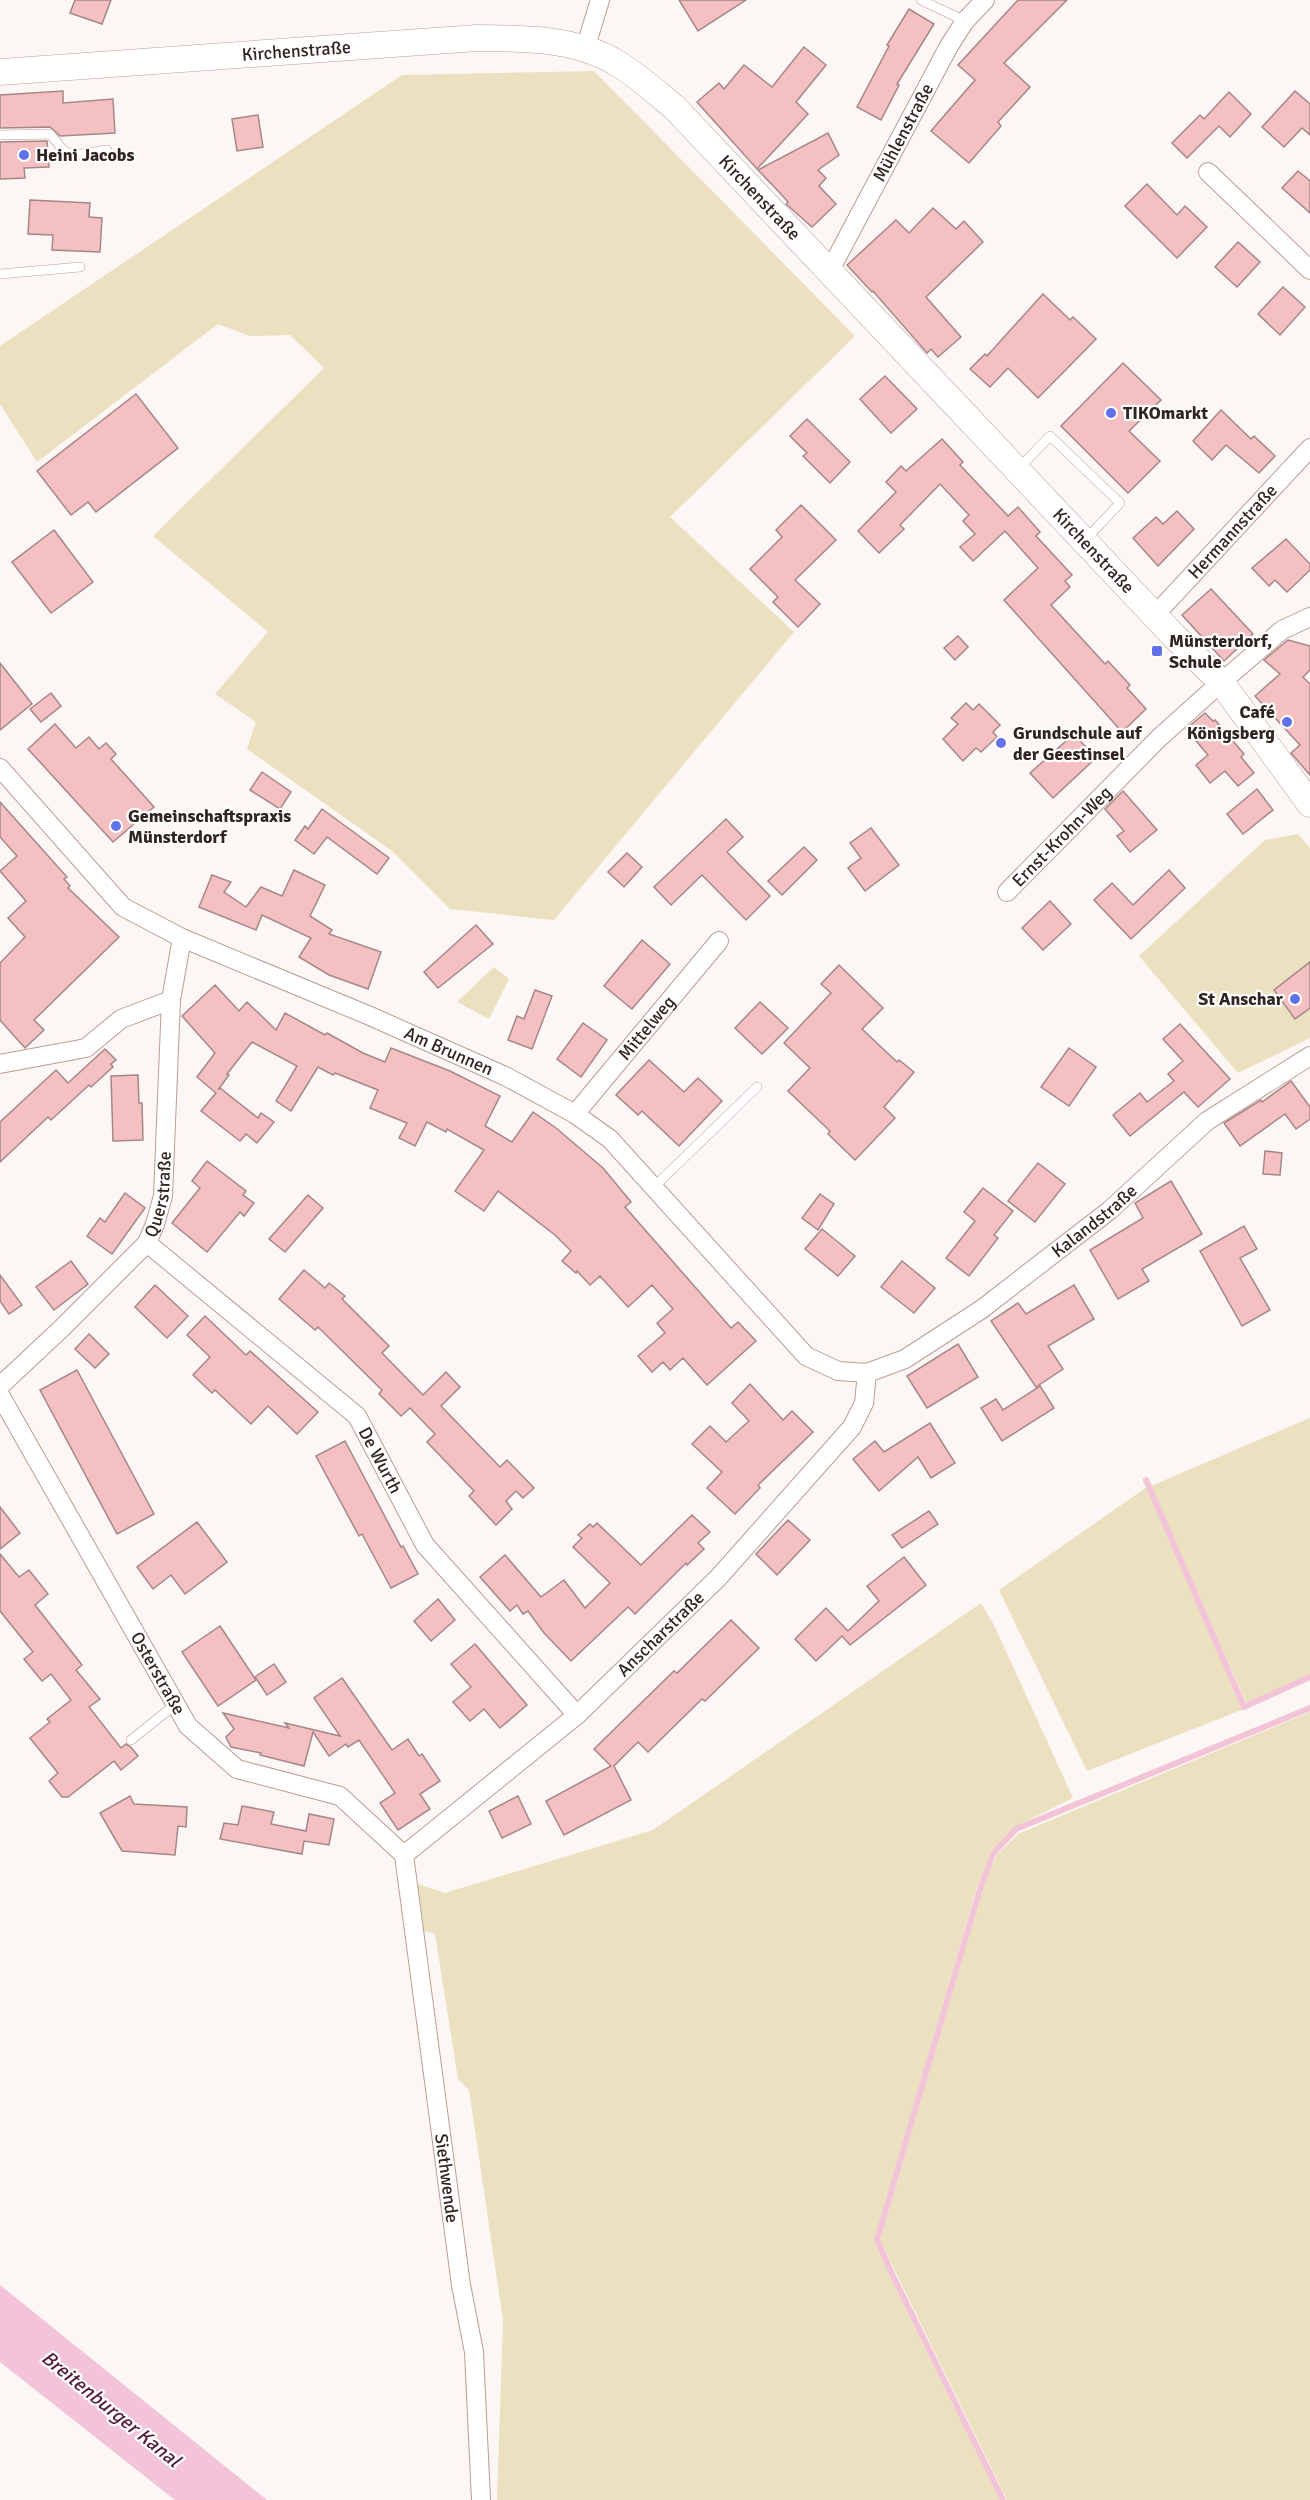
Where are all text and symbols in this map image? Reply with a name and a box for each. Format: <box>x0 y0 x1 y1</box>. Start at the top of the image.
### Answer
street label: Kirchenstraße <box>241 36 352 66</box>
street label: Mühlenstraße <box>868 79 938 185</box>
place label: Heini Jacobs <box>36 144 135 166</box>
marker: Heini Jacobs <box>17 148 31 162</box>
street label: Kirchenstraße <box>714 150 805 245</box>
place label: TIKOmarkt <box>1123 402 1208 424</box>
marker: TIKOmarkt <box>1104 406 1118 420</box>
street label: Hermannstraße <box>1183 480 1282 583</box>
street label: Kirchenstraße <box>1048 504 1139 598</box>
place label: Münsterdorf, Schule <box>1169 630 1272 673</box>
marker: Münsterdorf, Schule <box>1150 644 1164 658</box>
place label: Café Königsberg <box>1187 701 1275 744</box>
marker: Café Königsberg <box>1280 715 1294 729</box>
place label: Grundschule auf der Geestinsel <box>1013 722 1143 765</box>
marker: Grundschule auf der Geestinsel <box>994 736 1008 750</box>
street label: Ernst-Krohn-Weg <box>1007 782 1116 891</box>
place label: Gemeinschaftspraxis Münsterdorf <box>128 805 291 848</box>
marker: Gemeinschaftspraxis Münsterdorf <box>109 819 123 833</box>
place label: St Anschar <box>1198 988 1284 1010</box>
street label: Mittelweg <box>613 991 680 1065</box>
marker: St Anschar <box>1288 992 1302 1006</box>
street label: Am Brunnen <box>401 1022 497 1080</box>
street label: Querstraße <box>140 1151 176 1241</box>
street label: Kalandstraße <box>1047 1180 1142 1262</box>
street label: De Wurth <box>354 1423 407 1497</box>
street label: Anscharstraße <box>612 1587 709 1681</box>
street label: Osterstraße <box>126 1628 190 1719</box>
street label: Siethwende <box>430 2132 464 2224</box>
water label: Breitenburger Kanal <box>36 2345 187 2474</box>

